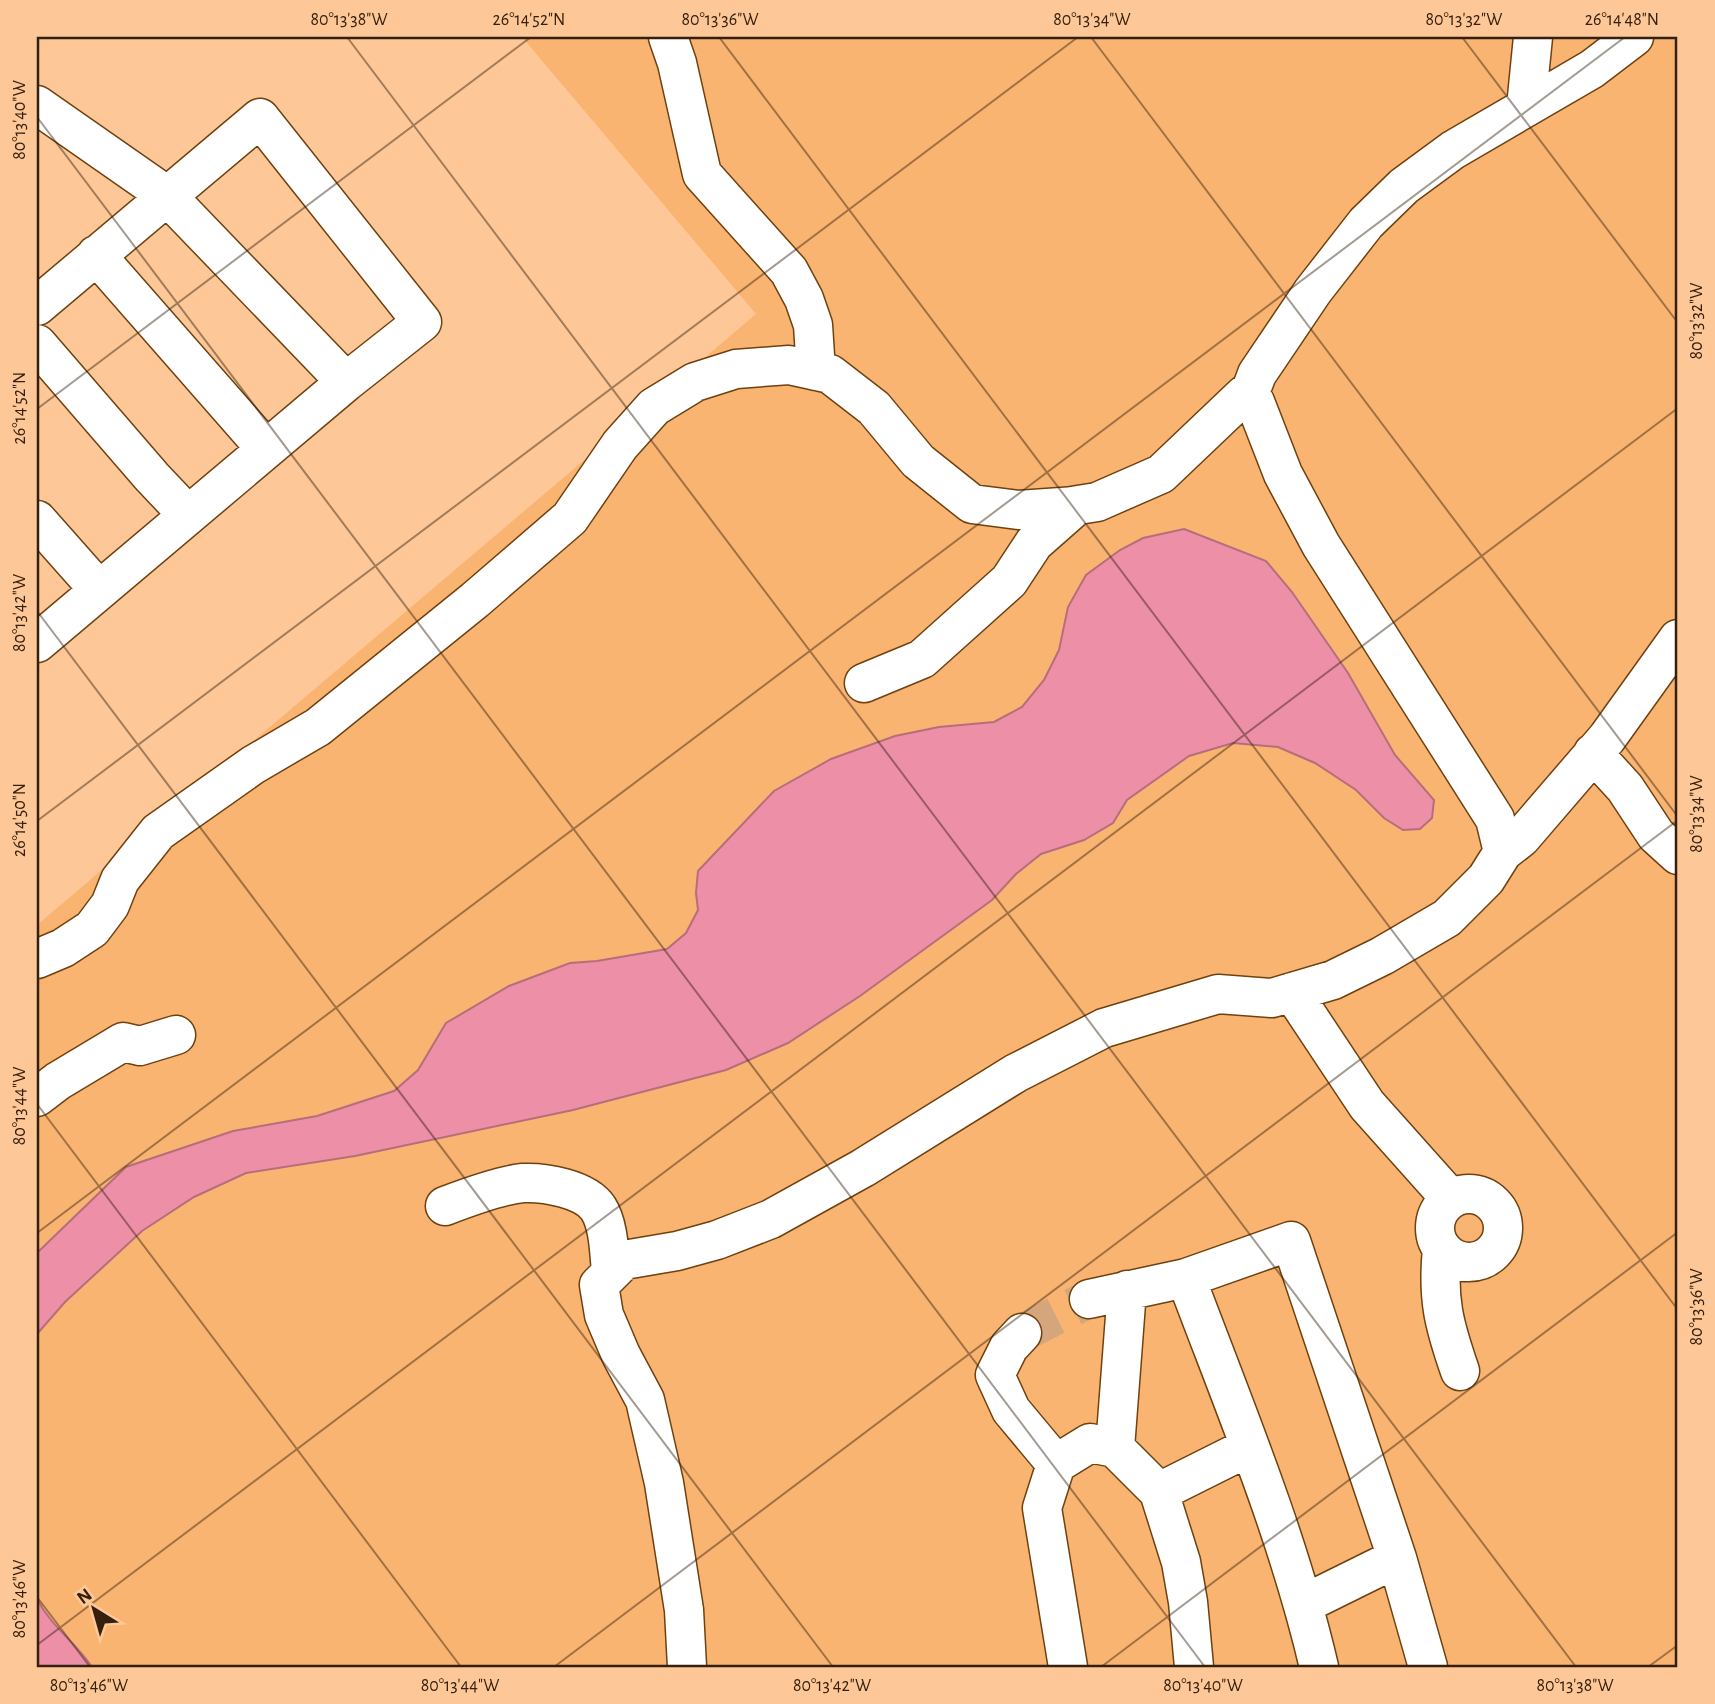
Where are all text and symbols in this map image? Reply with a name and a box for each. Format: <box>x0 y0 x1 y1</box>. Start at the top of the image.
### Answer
text: 80°13'38"W <box>310 11 388 29</box>
text: 26°14'52"N <box>493 11 565 29</box>
text: 80°13'36"W <box>681 11 759 29</box>
text: 80°13'34"W <box>1053 11 1131 29</box>
text: 80°13'32"W <box>1426 11 1502 29</box>
text: 26°14'48"N <box>1585 11 1659 29</box>
text: 80°13'40"W <box>11 80 29 160</box>
text: 80°13'32"W <box>1688 283 1706 359</box>
text: 26°14'52"N <box>11 372 29 444</box>
text: 80°13'42"W <box>11 574 29 652</box>
text: 80°13'34"W <box>1688 775 1706 853</box>
text: 26°14'50"N <box>11 783 29 857</box>
text: 80°13'44"W <box>11 1067 29 1145</box>
text: 80°13'36"W <box>1688 1268 1706 1346</box>
text: 80°13'46"W <box>11 1560 29 1638</box>
north arrow <box>60 1574 130 1644</box>
text: N <box>74 1585 96 1608</box>
text: 80°13'46"W <box>50 1677 128 1695</box>
text: 80°13'44"W <box>421 1677 499 1695</box>
text: 80°13'42"W <box>793 1677 871 1695</box>
text: 80°13'40"W <box>1163 1677 1243 1695</box>
text: 80°13'38"W <box>1536 1677 1614 1695</box>

